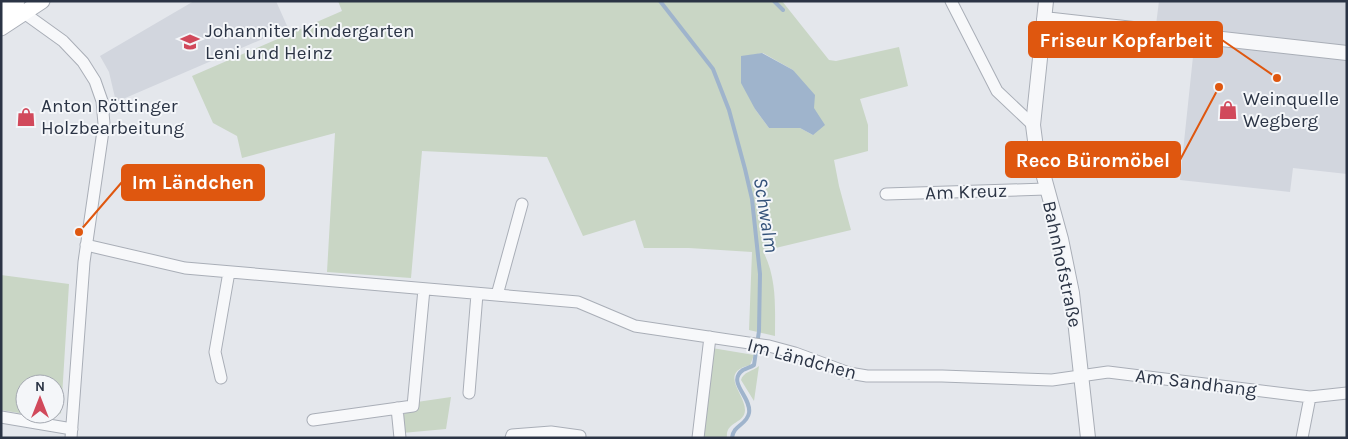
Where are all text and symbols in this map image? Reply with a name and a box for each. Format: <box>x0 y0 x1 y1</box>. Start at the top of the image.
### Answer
place label: Johanniter Kindergarten Leni und Heinz <box>205 20 415 64</box>
callout: Friseur Kopfarbeit <box>1029 22 1222 57</box>
text: Friseur Kopfarbeit <box>1040 29 1212 52</box>
school or university icon: Johanniter Kindergarten Leni und Heinz <box>179 31 201 53</box>
place label: Weinquelle Wegberg <box>1243 88 1339 132</box>
place label: Anton Röttinger Holzbearbeitung <box>41 95 185 139</box>
shop icon: Weinquelle Wegberg <box>1217 99 1239 121</box>
shop icon: Anton Röttinger Holzbearbeitung <box>15 106 37 128</box>
callout: Reco Büromöbel <box>1006 142 1180 177</box>
text: Reco Büromöbel <box>1016 149 1170 172</box>
callout: Im Ländchen <box>122 165 264 200</box>
text: Im Ländchen <box>132 171 254 194</box>
water label: Schwalm <box>749 176 783 254</box>
street label: Am Kreuz <box>925 180 1007 204</box>
street label: Bahnhofstraße <box>1038 199 1086 329</box>
street label: Im Ländchen <box>745 334 859 384</box>
street label: Am Sandhang <box>1134 365 1258 401</box>
north arrow <box>15 374 65 424</box>
text: N <box>35 378 45 395</box>

